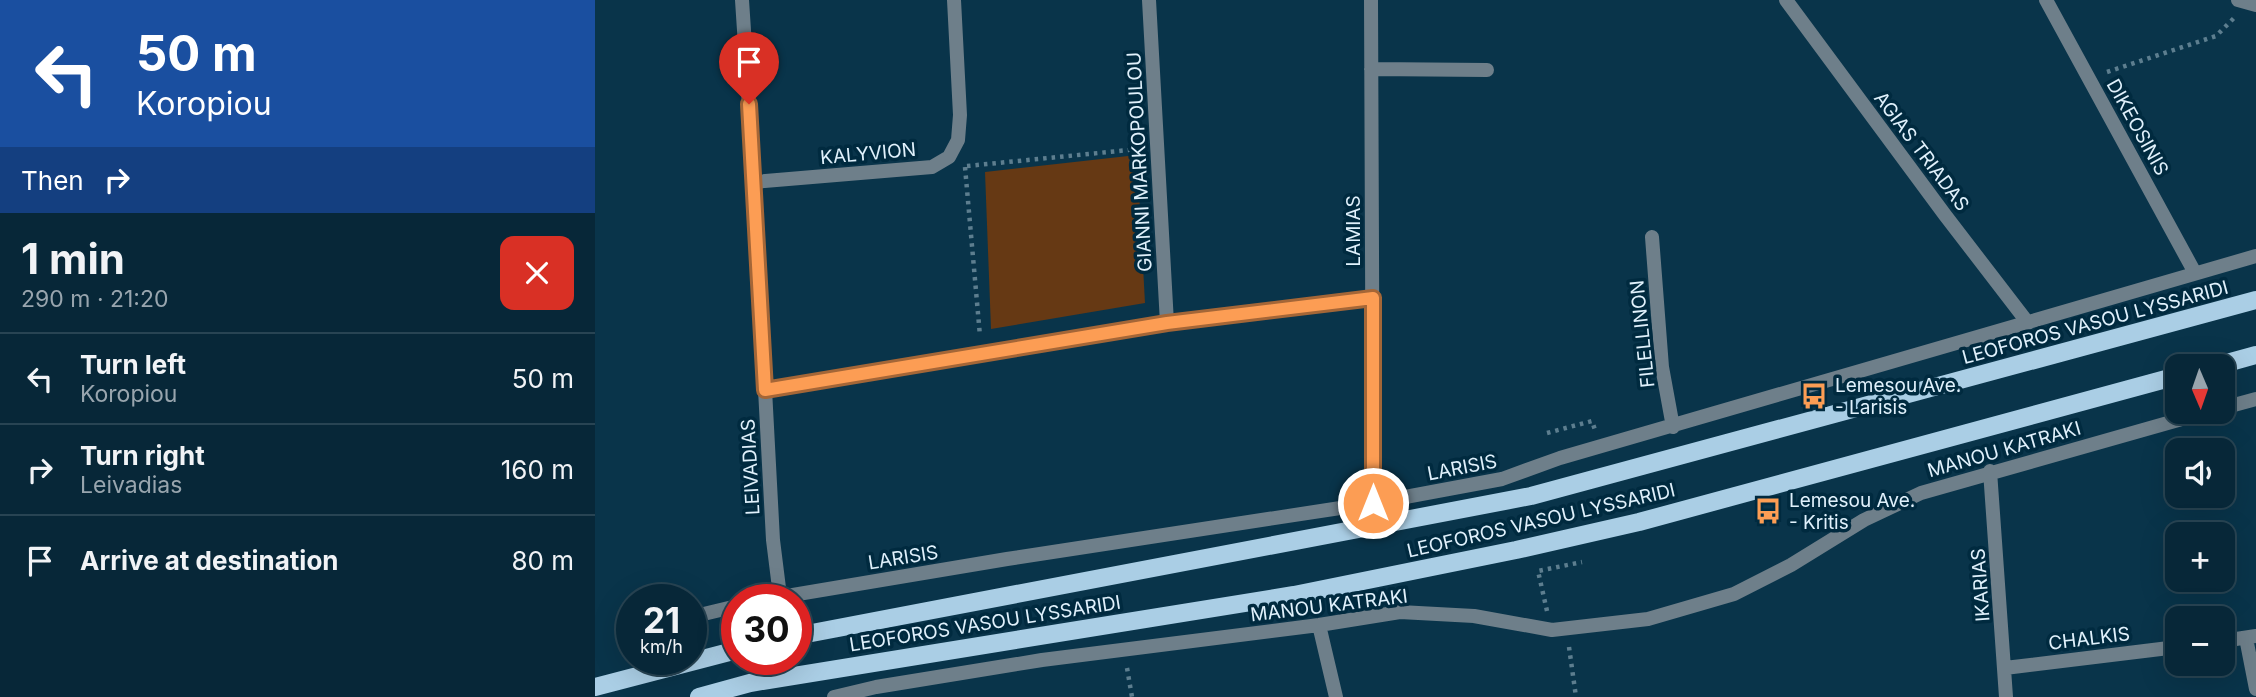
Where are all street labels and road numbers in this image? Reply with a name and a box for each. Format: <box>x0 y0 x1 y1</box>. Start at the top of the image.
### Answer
street label: GIANNI MARKOPOULOU <box>1122 51 1157 273</box>
street label: DIKEOSINIS <box>2102 75 2173 179</box>
street label: AGIAS TRIADAS <box>1869 87 1974 216</box>
street label: KALYVION <box>819 138 917 169</box>
street label: LAMIAS <box>1342 195 1365 267</box>
street label: LEOFOROS VASOU LYSSARIDI <box>1960 276 2231 369</box>
street label: FILELLINON <box>1625 279 1660 389</box>
street label: MANOU KATRAKI <box>1925 417 2083 482</box>
street label: LEIVADIAS <box>736 418 765 516</box>
street label: LARISIS <box>1425 449 1499 486</box>
street label: LEOFOROS VASOU LYSSARIDI <box>1405 478 1677 563</box>
street label: LARISIS <box>866 541 940 574</box>
street label: IKARIAS <box>1966 547 1995 622</box>
street label: MANOU KATRAKI <box>1249 584 1409 627</box>
street label: LEOFOROS VASOU LYSSARIDI <box>848 591 1122 656</box>
street label: CHALKIS <box>2047 622 2131 655</box>

